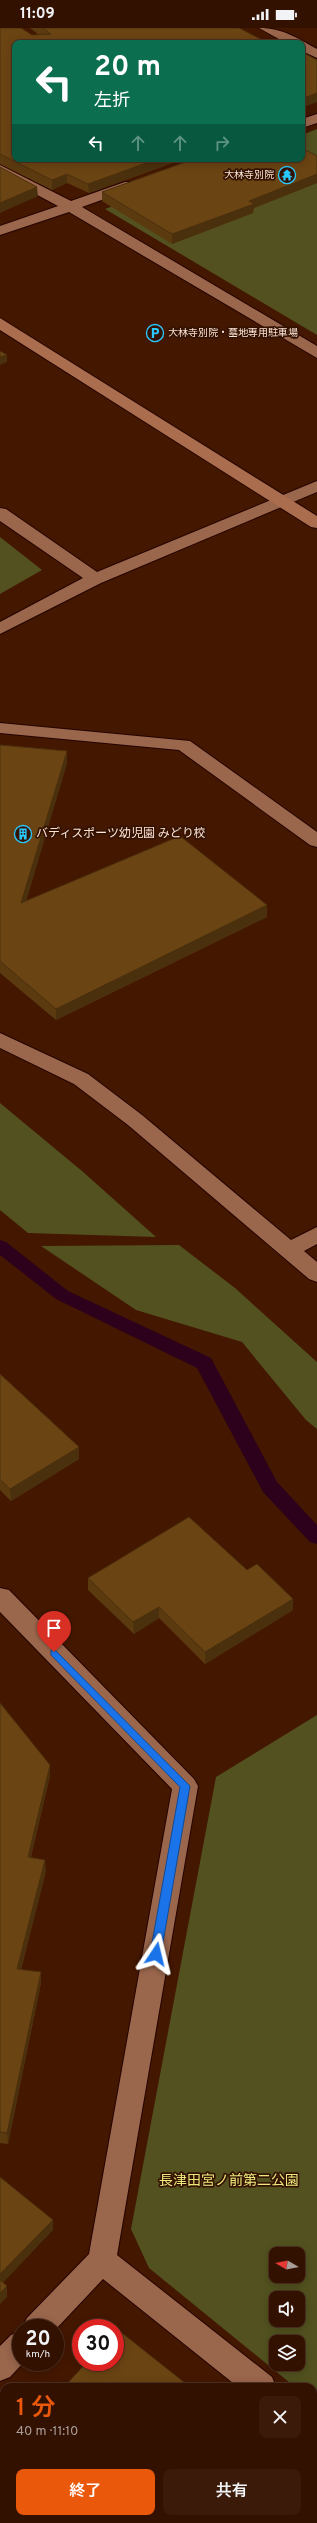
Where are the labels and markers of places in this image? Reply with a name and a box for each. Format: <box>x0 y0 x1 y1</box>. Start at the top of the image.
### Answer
temple icon: 大林寺別院 <box>277 165 297 185</box>
place label: 大林寺別院 <box>224 169 274 182</box>
parking icon: 大林寺別院・墓地専用駐車場 <box>145 323 165 343</box>
place label: 大林寺別院・墓地専用駐車場 <box>168 327 298 340</box>
building icon: バディスポーツ幼児園 みどり校 <box>13 824 33 844</box>
place label: バディスポーツ幼児園 みどり校 <box>36 826 206 842</box>
pin <box>37 1611 71 1652</box>

